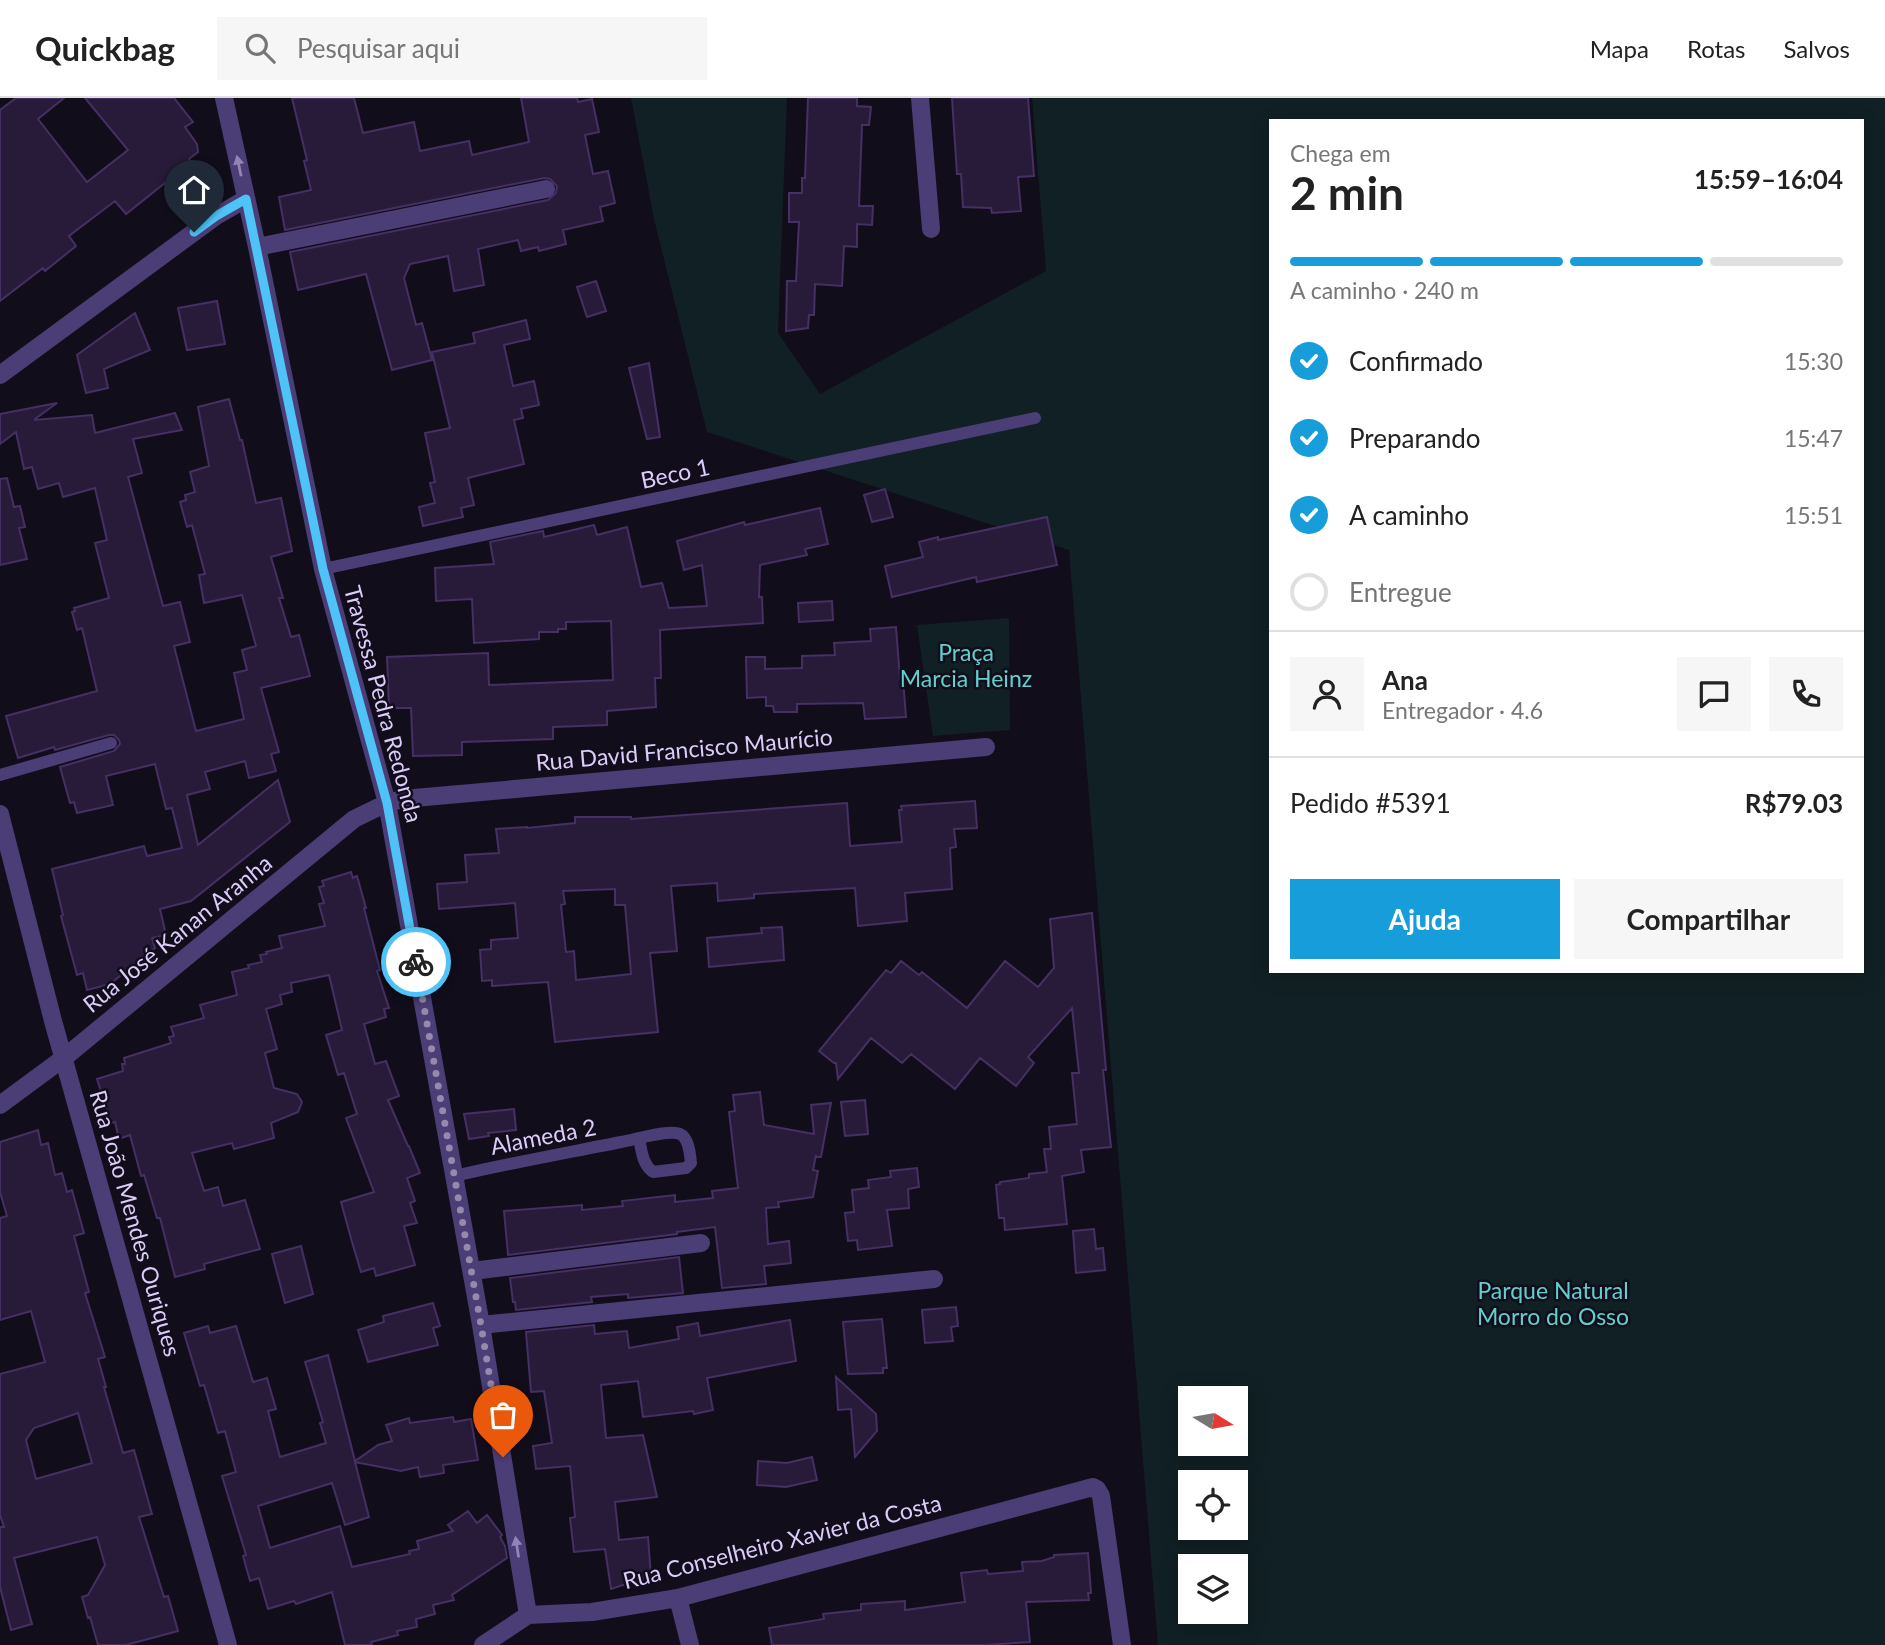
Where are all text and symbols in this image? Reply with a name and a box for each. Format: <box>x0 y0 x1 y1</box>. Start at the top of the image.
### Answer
search box <box>217 17 707 80</box>
text: Quickbag <box>35 28 175 68</box>
icon: search <box>241 29 279 67</box>
text: Pesquisar aqui <box>297 32 460 64</box>
text: Mapa <box>1590 34 1649 63</box>
text: Rotas <box>1687 34 1746 63</box>
text: Salvos <box>1784 34 1850 63</box>
text: Chega em <box>1290 139 1391 167</box>
one-way arrow <box>233 155 244 177</box>
pin <box>164 160 224 232</box>
text: 15:59–16:04 <box>1694 163 1843 195</box>
text: 2 min <box>1290 165 1404 220</box>
icon: home <box>175 171 213 209</box>
text: A caminho · 240 m <box>1290 276 1479 304</box>
icon: check <box>1290 342 1328 380</box>
text: Confirmado <box>1349 345 1483 377</box>
text: 15:30 <box>1784 347 1843 375</box>
icon: check <box>1290 419 1328 457</box>
text: Preparando <box>1349 422 1481 454</box>
text: 15:47 <box>1784 424 1843 452</box>
street label: Beco 1 <box>638 452 712 494</box>
icon: check <box>1290 496 1328 534</box>
text: A caminho <box>1349 499 1469 531</box>
text: 15:51 <box>1784 501 1843 529</box>
text: Entregue <box>1349 576 1452 608</box>
street label: Travessa Pedra Redonda <box>339 583 429 825</box>
park label: Praça Marcia Heinz <box>900 638 1032 692</box>
button: person <box>1290 657 1364 731</box>
button: chat <box>1677 657 1751 731</box>
button: phone <box>1769 657 1843 731</box>
text: Ana <box>1382 664 1428 696</box>
text: Entregador · 4.6 <box>1382 696 1543 724</box>
street label: Rua David Francisco Maurício <box>534 722 834 776</box>
text: Pedido #5391 <box>1290 787 1451 819</box>
text: R$79.03 <box>1745 787 1843 819</box>
street label: Rua José Kanan Aranha <box>77 848 277 1018</box>
button: Ajuda <box>1290 879 1560 959</box>
button: Compartilhar <box>1574 879 1843 959</box>
courier <box>381 927 451 997</box>
icon: bike <box>397 943 435 981</box>
street label: Rua João Mendes Ouriques <box>85 1087 187 1359</box>
street label: Alameda 2 <box>488 1112 598 1160</box>
park label: Parque Natural Morro do Osso <box>1477 1276 1629 1330</box>
pin <box>473 1385 533 1457</box>
north arrow <box>1178 1386 1248 1456</box>
map controls <box>1178 1386 1248 1624</box>
icon: bag <box>484 1396 522 1434</box>
button: locate <box>1178 1470 1248 1540</box>
street label: Rua Conselheiro Xavier da Costa <box>620 1488 944 1594</box>
one-way arrow <box>511 1536 522 1558</box>
button: layers <box>1178 1554 1248 1624</box>

